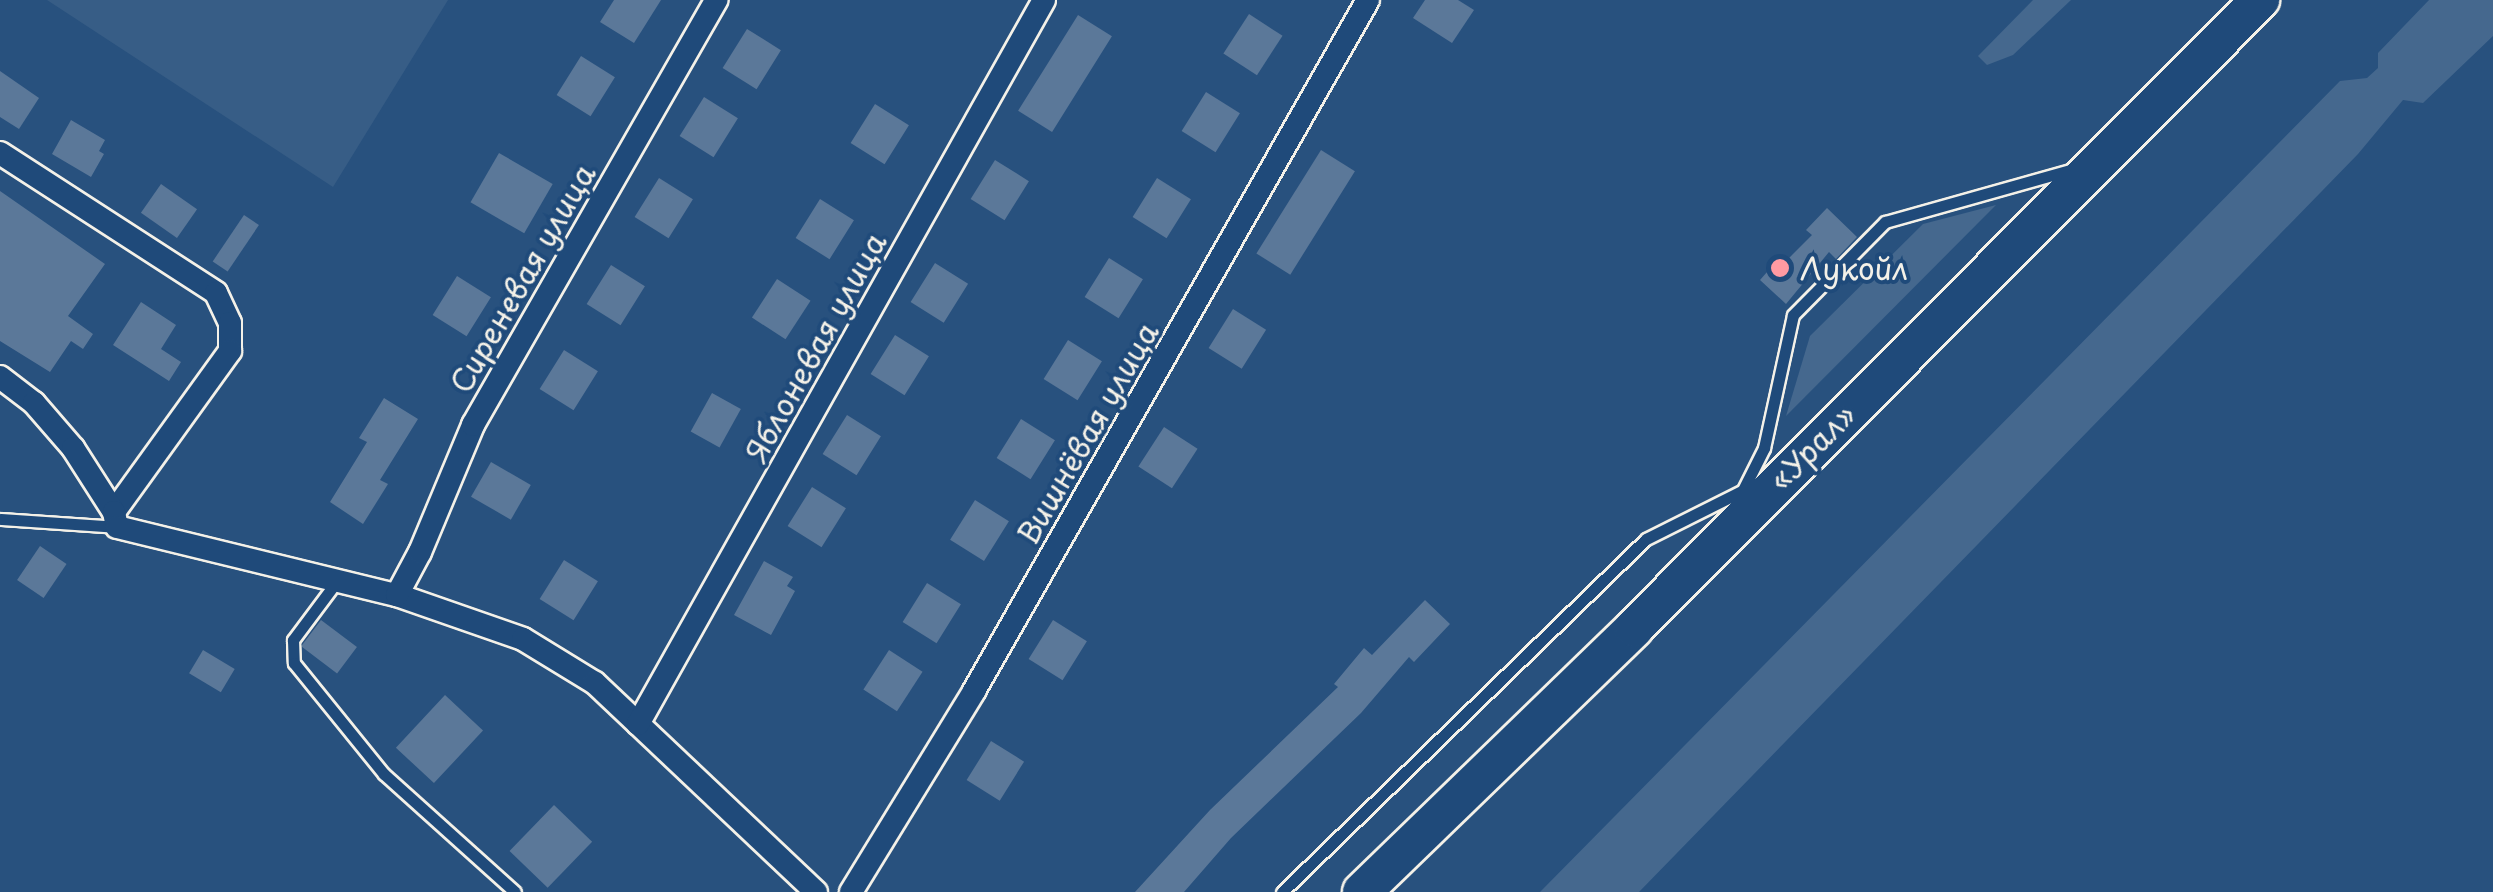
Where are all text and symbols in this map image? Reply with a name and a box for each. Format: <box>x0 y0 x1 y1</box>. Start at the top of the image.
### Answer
street label: Сиреневая улица <box>442 157 602 399</box>
street label: Яблоневая улица <box>737 226 893 468</box>
place label: Лукойл <box>1800 250 1908 286</box>
marker: Лукойл <box>1769 257 1791 279</box>
street label: Вишнёвая улица <box>1009 315 1165 551</box>
street label: «Урал» <box>1761 396 1863 498</box>

